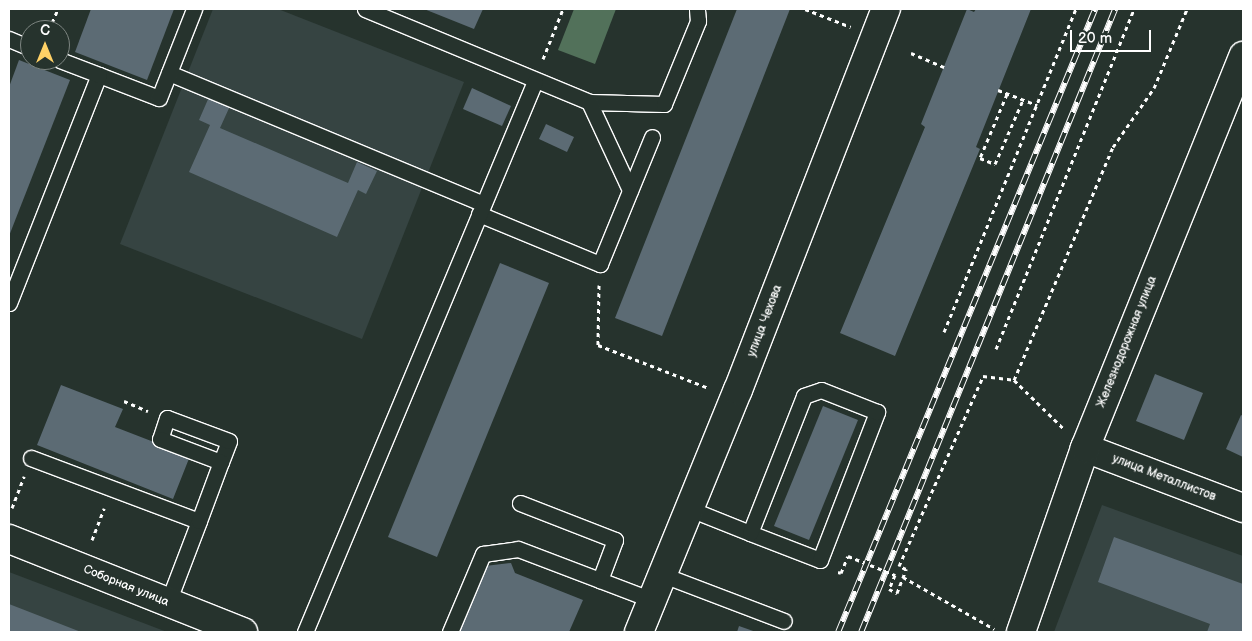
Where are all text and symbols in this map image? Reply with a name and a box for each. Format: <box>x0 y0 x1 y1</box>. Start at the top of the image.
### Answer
north arrow <box>20 20 70 70</box>
scale bar <box>1072 20 1153 52</box>
text: С <box>40 22 50 39</box>
text: 20 m <box>1078 29 1112 48</box>
street label: Железнодорожная улица <box>1094 274 1160 410</box>
street label: улица Чехова <box>745 283 785 359</box>
street label: улица Металлистов <box>1110 452 1218 504</box>
street label: Соборная улица <box>81 562 171 610</box>

